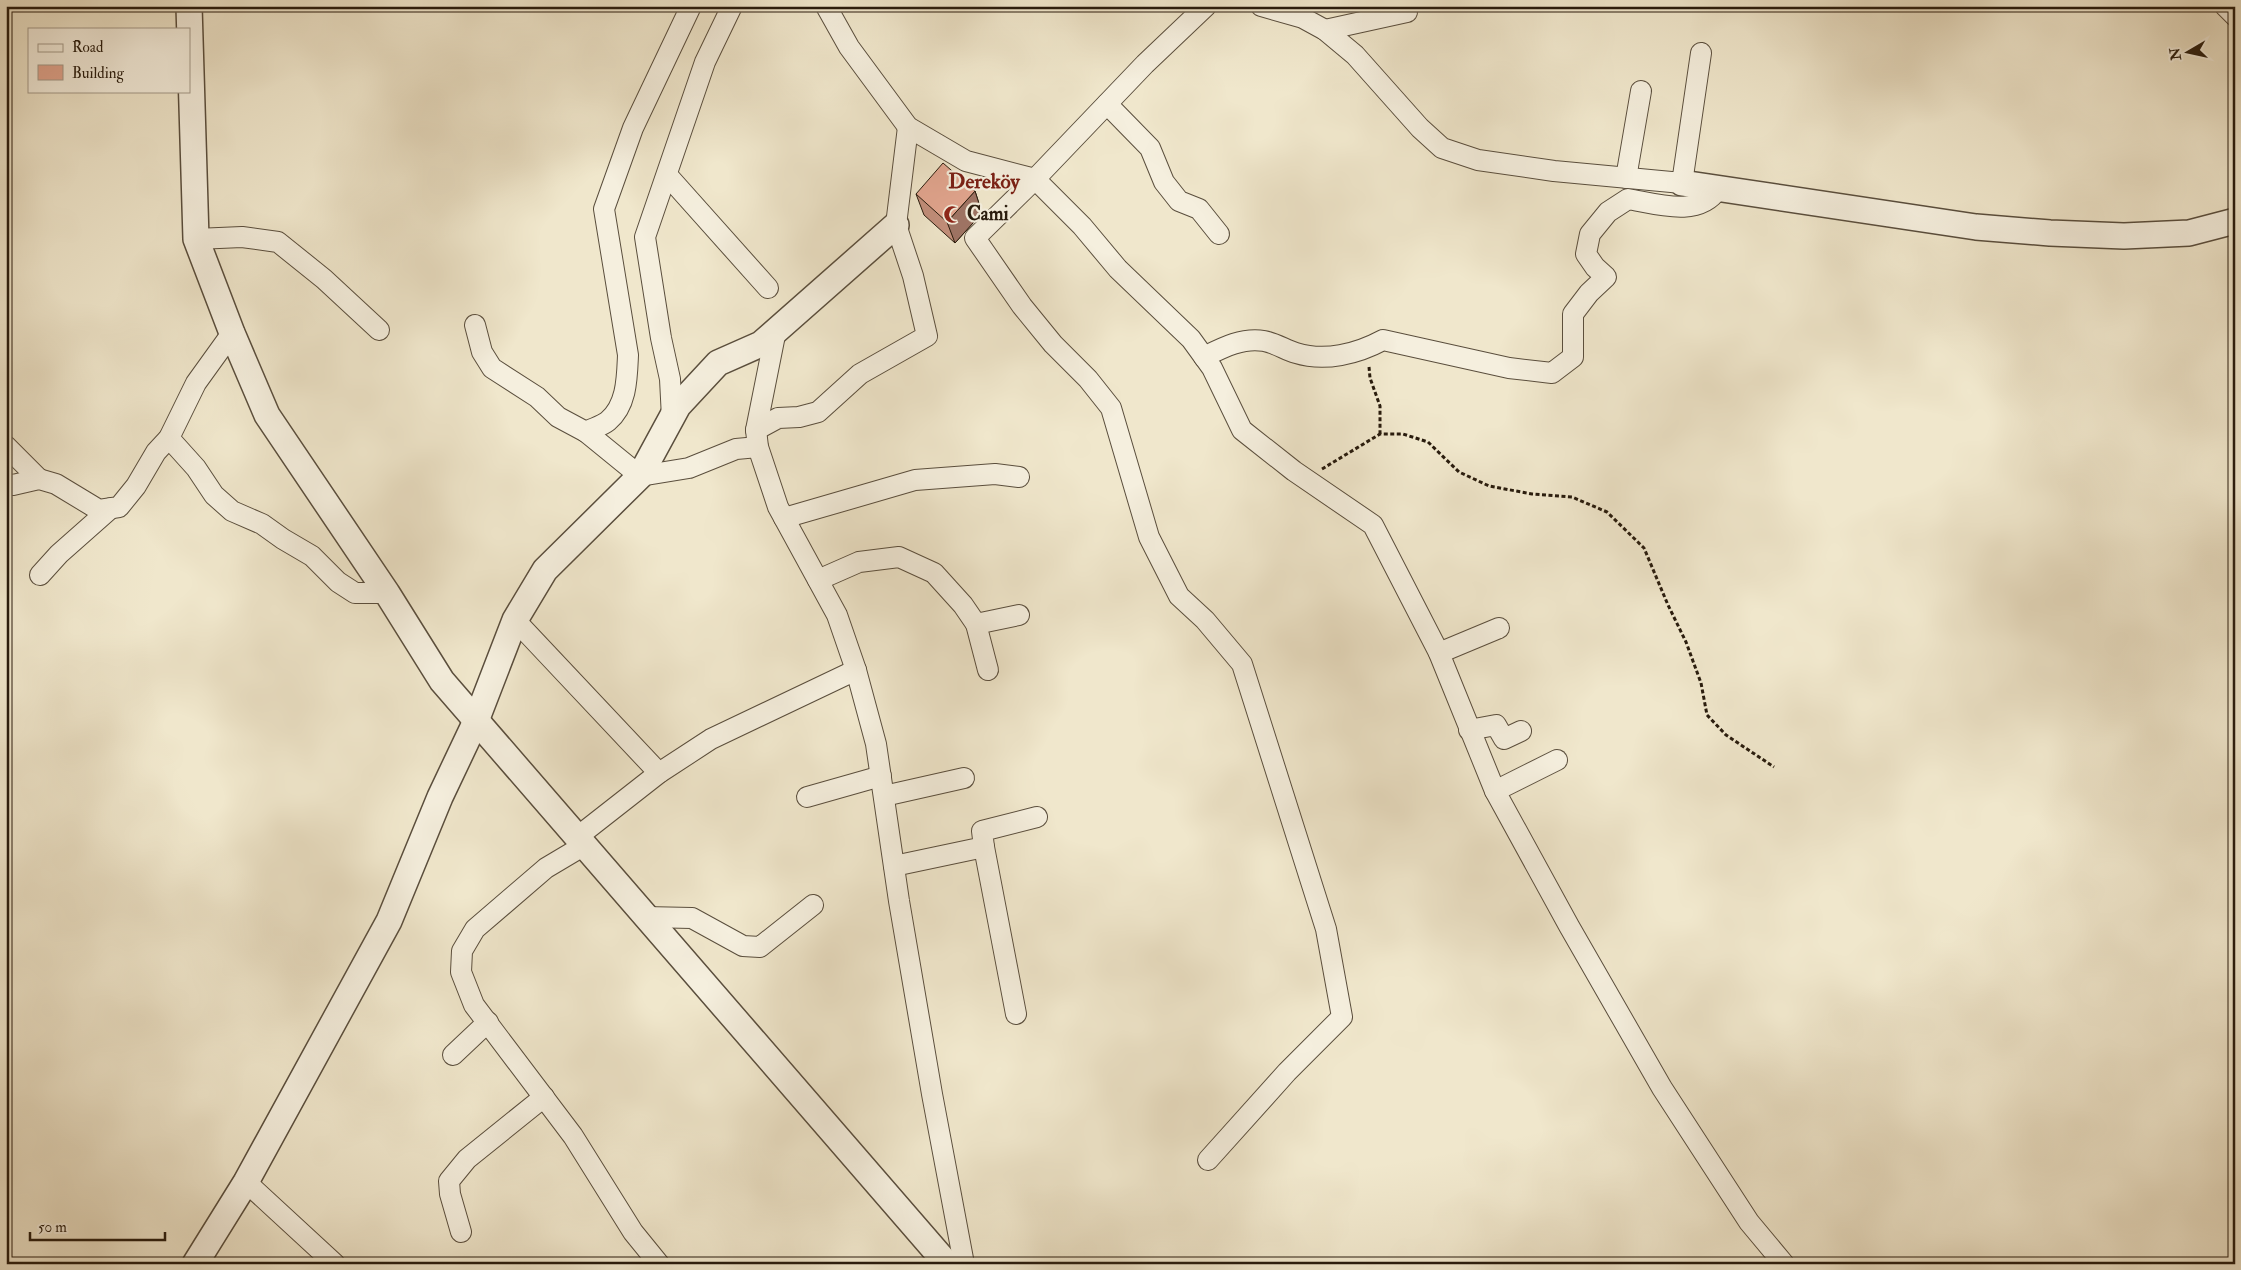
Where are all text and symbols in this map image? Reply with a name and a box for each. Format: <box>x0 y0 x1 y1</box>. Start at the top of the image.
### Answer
legend <box>28 28 190 92</box>
north arrow <box>2164 28 2214 78</box>
text: Road <box>72 38 104 57</box>
text: N <box>2166 46 2185 62</box>
text: Building <box>72 64 124 83</box>
district label: Dereköy <box>948 168 1020 195</box>
place label: Cami <box>967 202 1008 226</box>
mosque icon: Cami <box>943 204 963 224</box>
scale bar <box>30 1210 165 1242</box>
text: 50 m <box>38 1218 67 1237</box>

